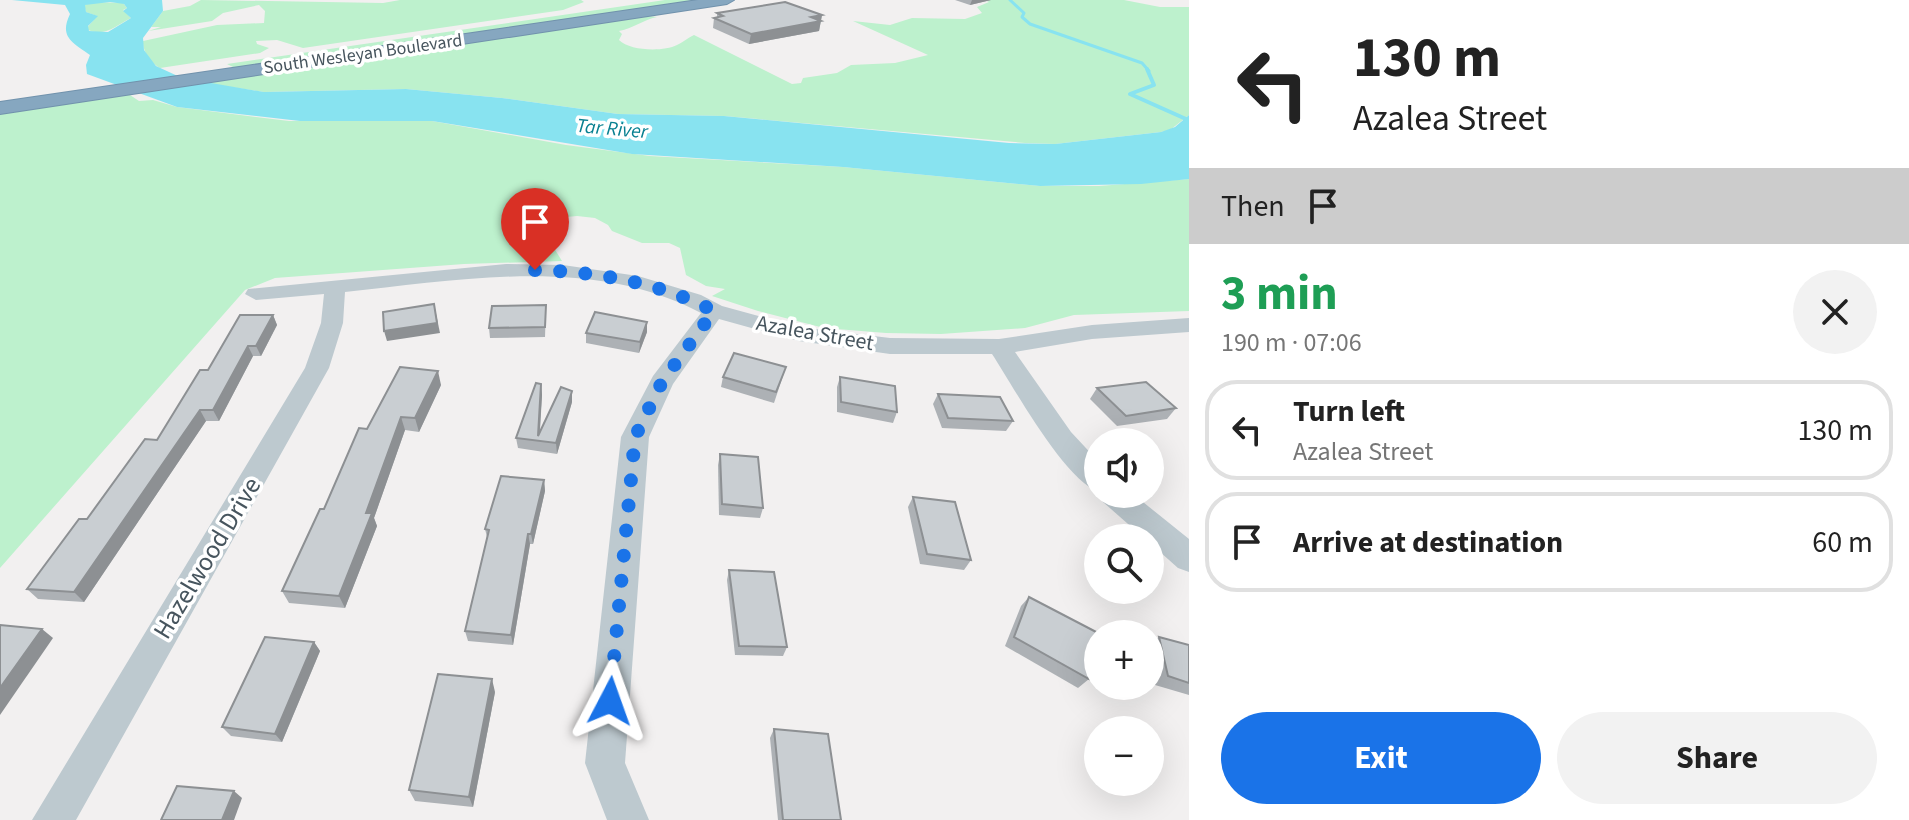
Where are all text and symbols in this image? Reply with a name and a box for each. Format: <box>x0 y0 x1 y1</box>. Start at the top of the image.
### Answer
text: 130 m <box>1353 19 1501 98</box>
street label: South Wesleyan Boulevard <box>262 28 464 80</box>
icon: left <box>1221 32 1325 136</box>
text: Azalea Street <box>1353 93 1547 144</box>
water label: Tar River <box>575 112 650 146</box>
icon: arrive <box>1301 184 1345 228</box>
text: Then <box>1221 185 1285 228</box>
pin <box>501 188 569 270</box>
icon: arrive <box>513 200 557 244</box>
text: 3 min <box>1221 260 1338 328</box>
button: close <box>1793 270 1877 354</box>
street label: Azalea Street <box>754 307 877 359</box>
text: 190 m · 07:06 <box>1221 324 1362 361</box>
text: Turn left <box>1293 390 1405 433</box>
icon: left <box>1225 408 1269 452</box>
text: 130 m <box>1797 409 1873 452</box>
map controls <box>1084 428 1164 796</box>
button: sound <box>1084 428 1164 508</box>
text: Azalea Street <box>1293 433 1433 470</box>
street label: Hazelwood Drive <box>144 470 270 646</box>
icon: arrive <box>1225 520 1269 564</box>
text: Arrive at destination <box>1293 521 1563 564</box>
text: 60 m <box>1812 521 1873 564</box>
button: search <box>1084 524 1164 604</box>
button: + <box>1084 620 1164 700</box>
position arrow <box>568 659 652 743</box>
button: Exit <box>1221 712 1541 804</box>
button: Share <box>1557 712 1877 804</box>
button: − <box>1084 716 1164 796</box>

